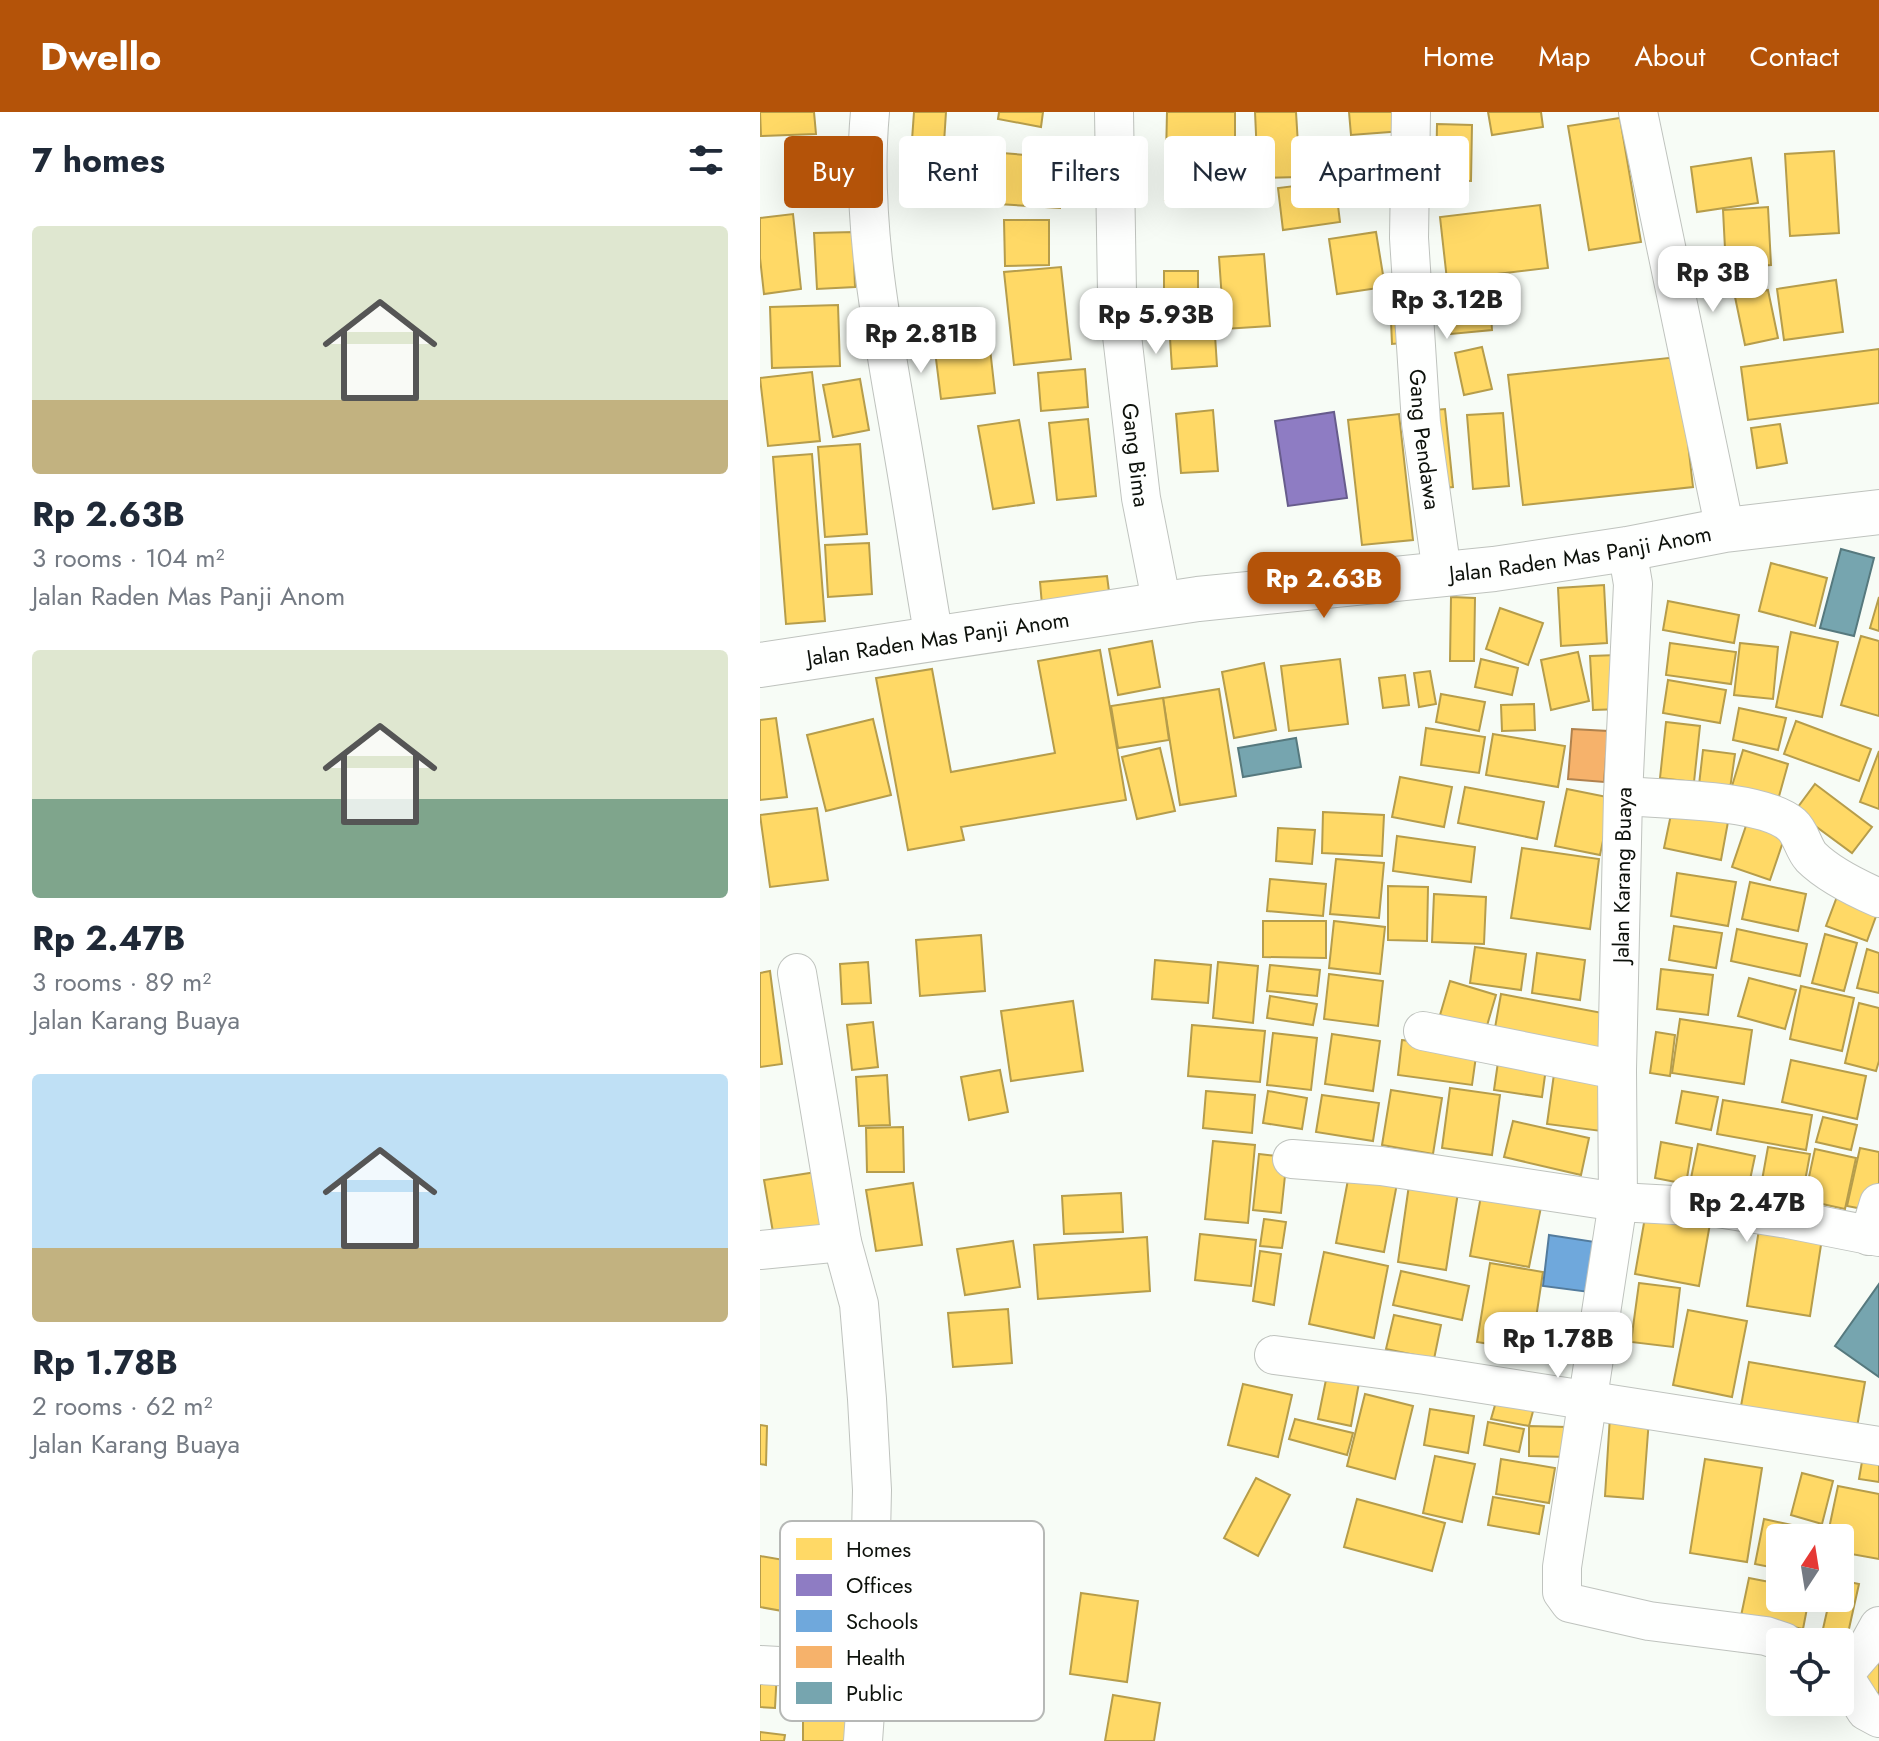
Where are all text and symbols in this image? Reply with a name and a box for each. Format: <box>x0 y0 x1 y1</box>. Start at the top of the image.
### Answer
text: Dwello <box>40 29 162 84</box>
text: Home <box>1423 36 1494 77</box>
text: Map <box>1538 36 1590 77</box>
text: About <box>1634 36 1706 77</box>
text: Contact <box>1750 36 1839 77</box>
text: 7 homes <box>32 136 165 185</box>
chip: Buy <box>784 136 883 208</box>
chip: Rent <box>899 136 1006 208</box>
chip: Filters <box>1022 136 1148 208</box>
chip: New <box>1164 136 1275 208</box>
chip: Apartment <box>1291 136 1469 208</box>
icon: filters <box>684 138 728 182</box>
pin: Rp 3B <box>1657 246 1769 314</box>
text: Rp 3B <box>1676 253 1750 291</box>
pin: Rp 3.12B <box>1364 273 1530 341</box>
icon: home <box>308 278 452 422</box>
text: Rp 3.12B <box>1391 280 1503 318</box>
pin: Rp 5.93B <box>1073 288 1239 356</box>
text: Rp 5.93B <box>1098 295 1214 333</box>
pin: Rp 2.81B <box>838 307 1004 375</box>
text: Rp 2.81B <box>865 314 977 352</box>
street label: Gang Pendawa <box>1402 368 1449 512</box>
street label: Gang Bima <box>1114 401 1158 510</box>
text: Rp 2.63B <box>32 490 185 539</box>
street label: Jalan Raden Mas Panji Anom <box>1445 517 1714 590</box>
text: 3 rooms · 104 m² <box>32 539 225 577</box>
pin: Rp 2.63B <box>1241 552 1407 620</box>
text: Rp 2.63B <box>1266 559 1382 597</box>
text: Jalan Raden Mas Panji Anom <box>32 577 345 615</box>
street label: Jalan Raden Mas Panji Anom <box>801 603 1072 674</box>
icon: home <box>308 702 452 846</box>
street label: Jalan Karang Buaya <box>1604 787 1640 966</box>
text: Rp 2.47B <box>32 914 185 963</box>
text: 3 rooms · 89 m² <box>32 963 211 1001</box>
text: Jalan Karang Buaya <box>32 1001 240 1039</box>
icon: home <box>308 1126 452 1270</box>
pin: Rp 2.47B <box>1664 1176 1830 1244</box>
text: Rp 2.47B <box>1688 1183 1806 1221</box>
pin: Rp 1.78B <box>1475 1312 1641 1380</box>
text: Rp 1.78B <box>1502 1319 1614 1357</box>
text: Rp 1.78B <box>32 1338 178 1387</box>
text: 2 rooms · 62 m² <box>32 1387 213 1425</box>
text: Jalan Karang Buaya <box>32 1425 240 1463</box>
legend <box>780 1521 1044 1721</box>
north arrow <box>1766 1524 1854 1612</box>
map controls <box>1766 1524 1854 1716</box>
text: Homes <box>846 1533 911 1565</box>
text: Offices <box>846 1569 913 1601</box>
text: Schools <box>846 1605 918 1637</box>
button: locate <box>1766 1628 1854 1716</box>
text: Health <box>846 1641 906 1673</box>
text: Public <box>846 1677 903 1709</box>

